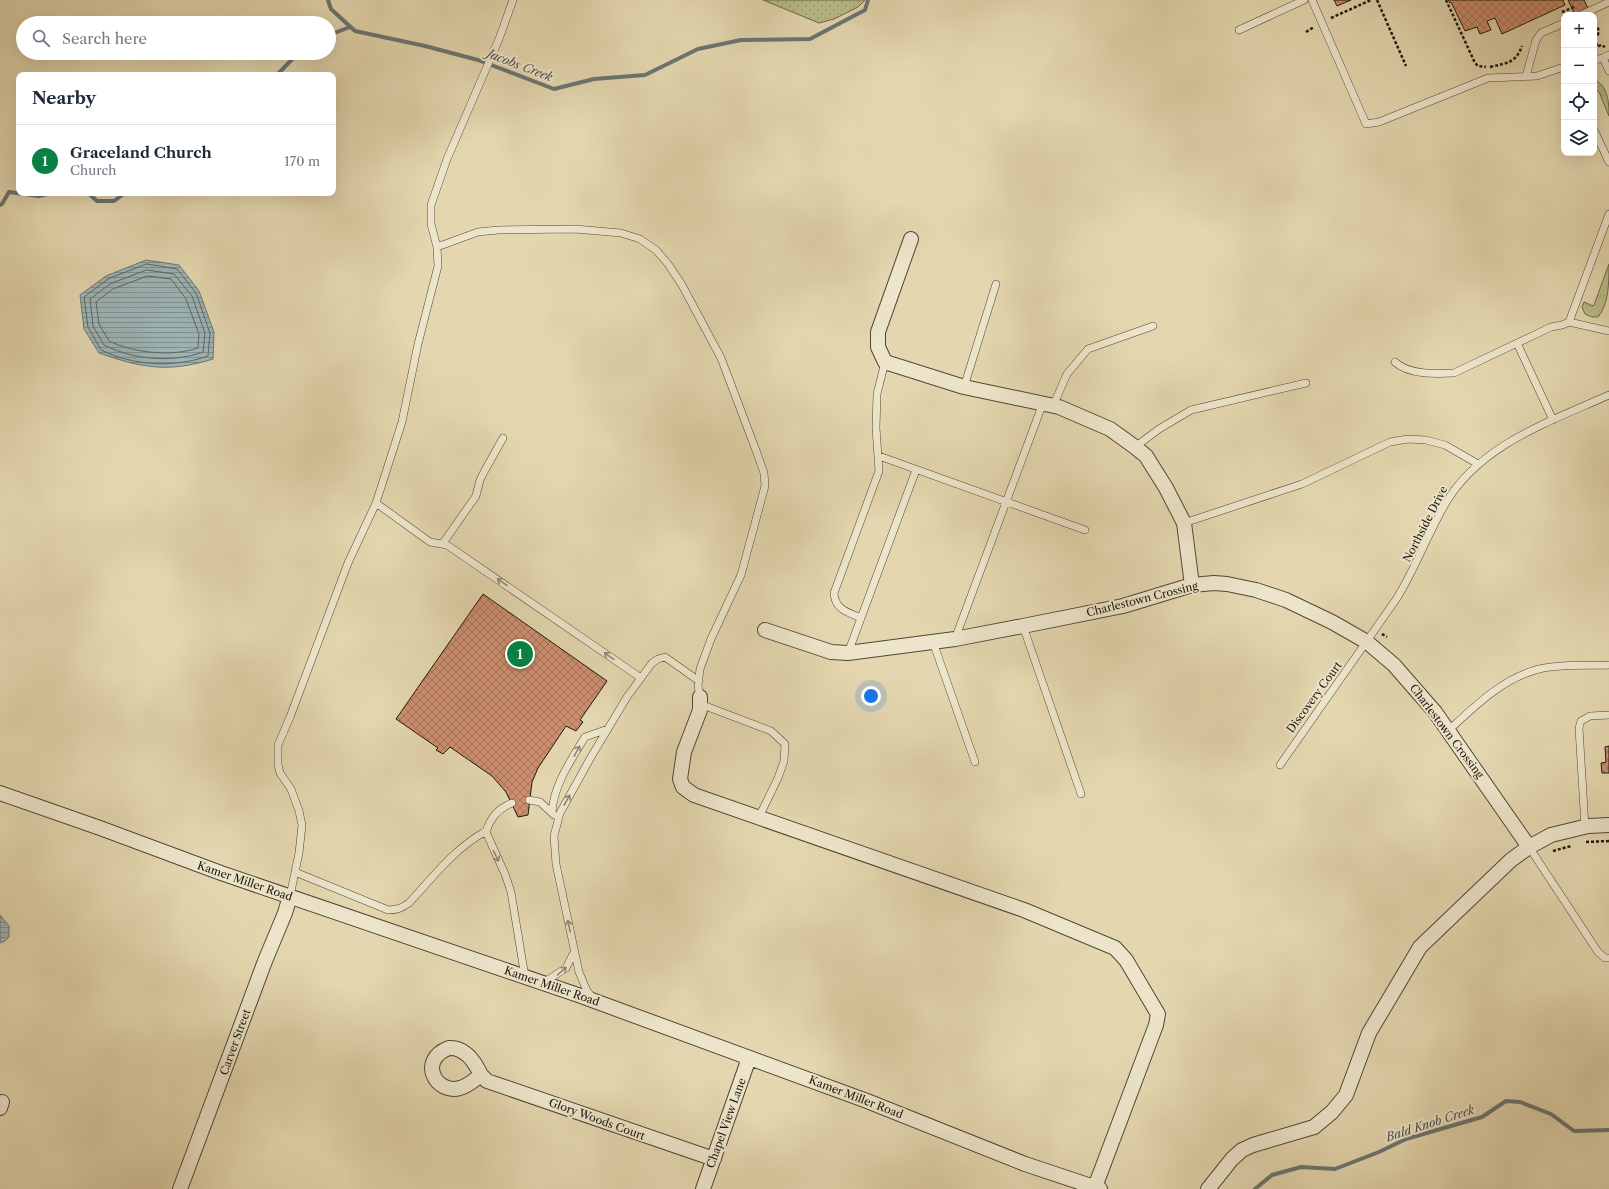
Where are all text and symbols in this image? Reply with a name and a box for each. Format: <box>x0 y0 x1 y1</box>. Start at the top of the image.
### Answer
map controls <box>1561 12 1597 156</box>
button: + <box>1561 12 1597 48</box>
search box <box>16 16 336 60</box>
icon: search <box>30 27 52 49</box>
text: Search here <box>62 29 147 48</box>
water label: Jacobs Creek <box>481 44 556 85</box>
button: − <box>1561 48 1597 84</box>
button: locate <box>1561 84 1597 120</box>
text: Nearby <box>32 88 96 108</box>
button: layers <box>1561 120 1597 156</box>
text: Graceland Church <box>70 143 212 162</box>
text: 1 <box>42 153 48 169</box>
text: 170 m <box>284 153 320 169</box>
text: Church <box>70 162 116 178</box>
street label: Northside Drive <box>1400 484 1450 564</box>
one-way arrow <box>496 578 507 586</box>
street label: Charlestown Crossing <box>1085 578 1199 620</box>
pin: 1 <box>507 639 533 669</box>
one-way arrow <box>603 652 614 660</box>
street label: Discovery Court <box>1283 658 1345 735</box>
street label: Charlestown Crossing <box>1407 681 1487 781</box>
your location <box>861 686 881 706</box>
one-way arrow <box>573 745 581 757</box>
one-way arrow <box>563 794 571 806</box>
one-way arrow <box>493 849 501 861</box>
street label: Kamer Miller Road <box>196 858 295 904</box>
one-way arrow <box>564 920 572 933</box>
street label: Kamer Miller Road <box>503 963 602 1009</box>
one-way arrow <box>556 966 567 975</box>
street label: Carver Street <box>217 1007 253 1077</box>
street label: Kamer Miller Road <box>807 1073 905 1122</box>
street label: Chapel View Lane <box>703 1076 749 1170</box>
street label: Glory Woods Court <box>547 1095 647 1143</box>
water label: Bald Knob Creek <box>1383 1101 1477 1145</box>

